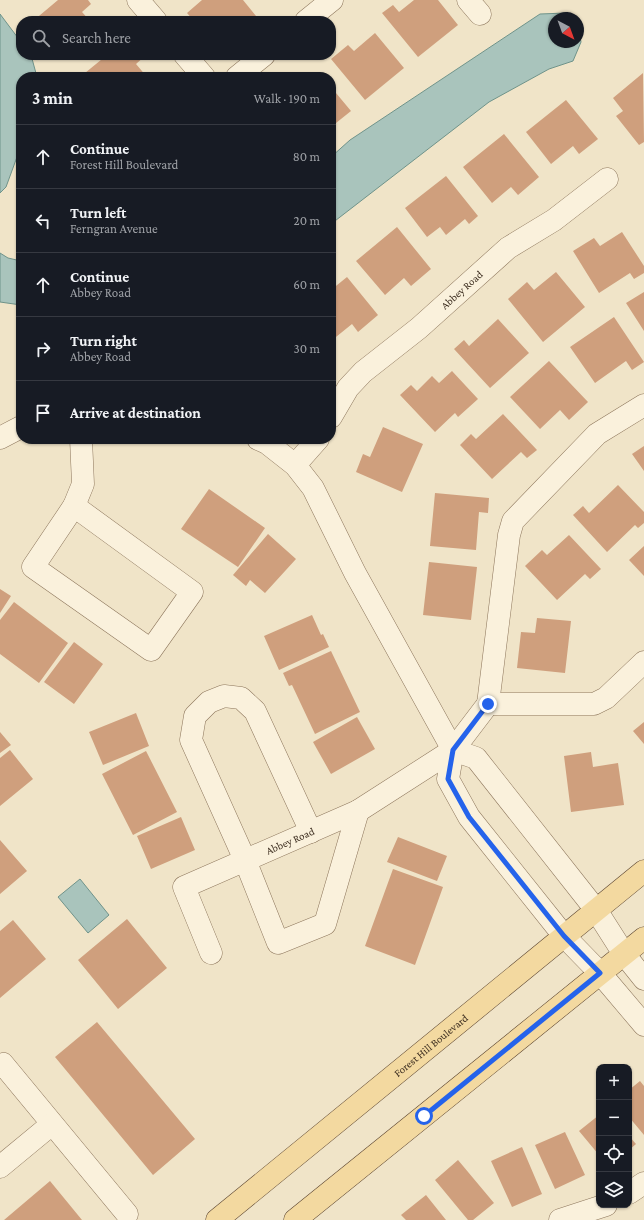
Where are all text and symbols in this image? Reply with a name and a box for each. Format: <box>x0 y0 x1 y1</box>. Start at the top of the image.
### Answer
north arrow <box>548 12 584 48</box>
search box <box>16 16 336 60</box>
icon: search <box>30 27 52 49</box>
text: Search here <box>62 30 131 46</box>
text: 3 min <box>32 89 73 108</box>
text: Walk · 190 m <box>254 91 320 106</box>
text: Continue <box>70 141 129 157</box>
icon: ahead <box>32 146 54 168</box>
text: 80 m <box>293 149 320 164</box>
text: Forest Hill Boulevard <box>70 157 178 172</box>
text: Turn left <box>70 205 126 221</box>
icon: left <box>32 210 54 232</box>
text: 20 m <box>294 213 320 228</box>
text: Ferngran Avenue <box>70 221 158 236</box>
street label: Abbey Road <box>438 268 485 312</box>
text: Continue <box>70 269 129 285</box>
icon: ahead <box>32 274 54 296</box>
text: 60 m <box>293 277 320 292</box>
text: Abbey Road <box>70 285 131 300</box>
text: Turn right <box>70 333 137 349</box>
icon: right <box>32 338 54 360</box>
text: 30 m <box>294 341 320 356</box>
text: Abbey Road <box>70 349 131 364</box>
icon: arrive <box>32 402 54 424</box>
text: Arrive at destination <box>70 405 201 421</box>
route end <box>479 695 497 713</box>
street label: Abbey Road <box>264 825 316 857</box>
street label: Forest Hill Boulevard <box>391 1012 470 1079</box>
map controls <box>596 1064 632 1208</box>
button: + <box>596 1064 632 1100</box>
button: − <box>596 1100 632 1136</box>
route start <box>415 1107 433 1125</box>
button: locate <box>596 1136 632 1172</box>
button: layers <box>596 1172 632 1208</box>

